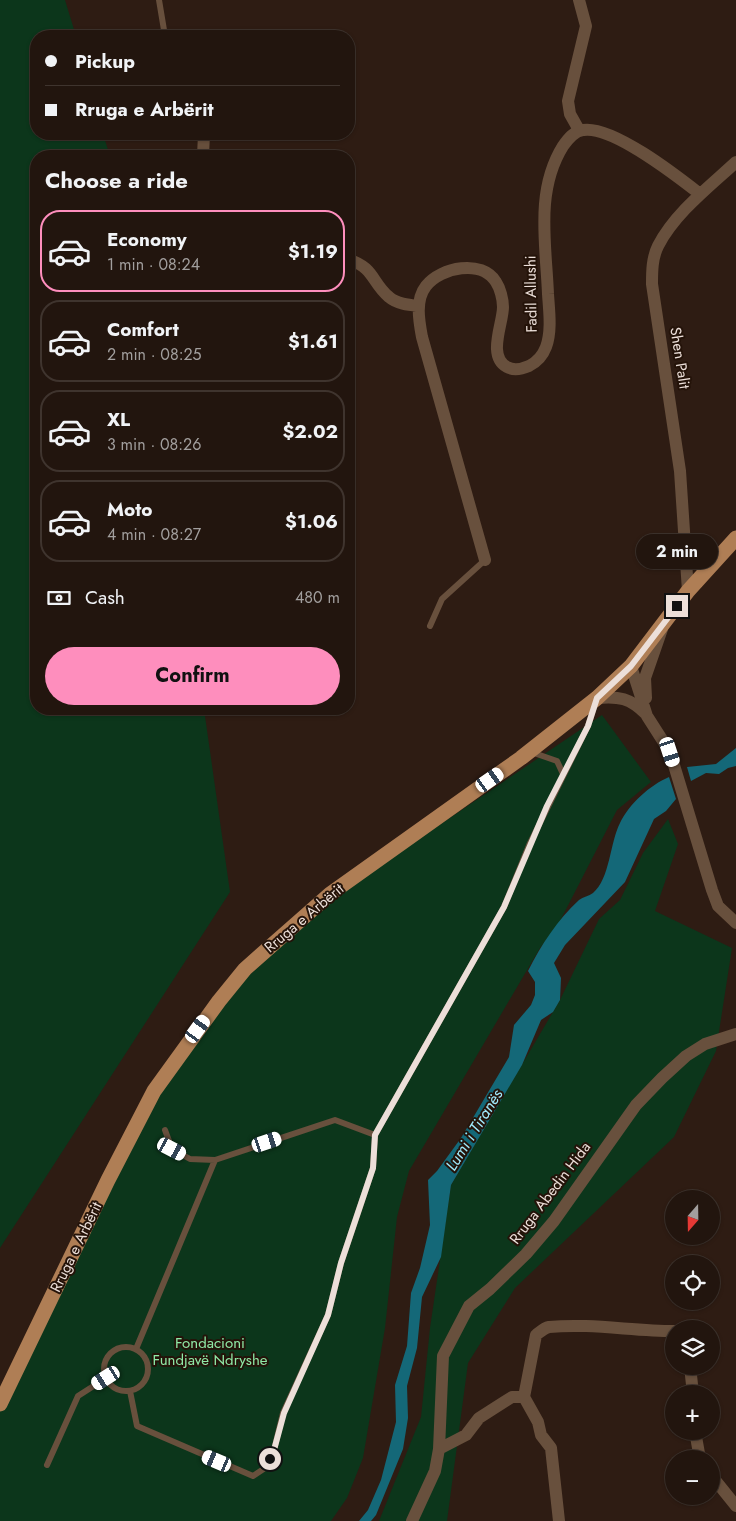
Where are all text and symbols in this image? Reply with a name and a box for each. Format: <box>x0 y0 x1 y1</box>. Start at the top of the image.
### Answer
text: Pickup <box>75 48 135 75</box>
text: Rruga e Arbërit <box>75 96 214 123</box>
text: Choose a ride <box>45 164 188 196</box>
text: Economy <box>107 226 187 253</box>
icon: car <box>47 229 92 274</box>
text: $1.19 <box>288 238 338 265</box>
text: 1 min · 08:24 <box>107 253 200 276</box>
street label: Fadil Allushi <box>519 255 543 333</box>
text: Comfort <box>107 316 179 343</box>
icon: car <box>47 319 92 364</box>
street label: Shen Palit <box>664 326 696 391</box>
text: $1.61 <box>288 328 338 355</box>
text: 2 min · 08:25 <box>107 343 202 366</box>
text: XL <box>107 406 130 433</box>
icon: car <box>47 409 92 454</box>
text: $2.02 <box>283 418 338 445</box>
text: 3 min · 08:26 <box>107 433 201 456</box>
text: Moto <box>107 496 152 523</box>
icon: car <box>47 499 92 544</box>
text: $1.06 <box>285 508 338 535</box>
text: 4 min · 08:27 <box>107 523 201 546</box>
callout: 2 min <box>636 534 718 568</box>
text: 2 min <box>656 540 698 563</box>
icon: cash <box>45 584 73 612</box>
text: Cash <box>85 584 125 611</box>
text: 480 m <box>295 586 340 609</box>
route end <box>666 595 688 617</box>
button: Confirm <box>45 647 340 705</box>
car <box>658 735 681 769</box>
car <box>473 765 506 795</box>
street label: Rruga e Arbërit <box>259 878 349 958</box>
car <box>183 1012 212 1046</box>
water label: Lumi i Tiranës <box>440 1084 509 1175</box>
car <box>250 1130 283 1154</box>
car <box>155 1135 188 1163</box>
street label: Rruga Abedin Hida <box>504 1137 596 1249</box>
north arrow <box>665 1190 720 1245</box>
map controls <box>665 1190 720 1505</box>
street label: Rruga e Arbërit <box>45 1198 108 1296</box>
button: locate <box>665 1255 720 1310</box>
button: layers <box>665 1320 720 1375</box>
park label: Fondacioni Fundjavë Ndryshe <box>152 1332 268 1371</box>
car <box>89 1364 122 1392</box>
button: + <box>665 1385 720 1440</box>
car <box>200 1448 233 1474</box>
route start <box>259 1448 281 1470</box>
button: − <box>665 1450 720 1505</box>

